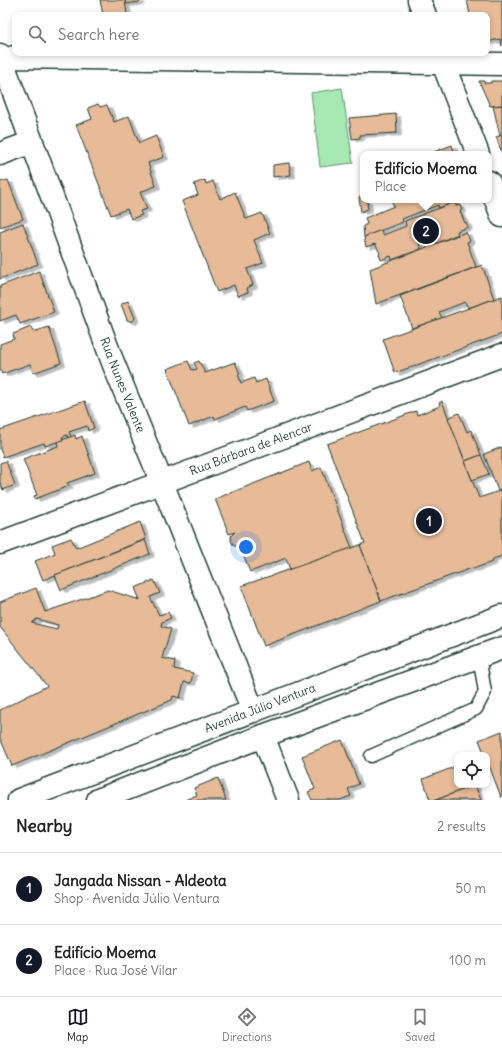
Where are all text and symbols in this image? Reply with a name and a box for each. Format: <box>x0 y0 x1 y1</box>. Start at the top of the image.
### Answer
search box <box>12 12 490 56</box>
icon: search <box>26 23 48 45</box>
text: Search here <box>58 25 139 44</box>
popup <box>360 151 492 203</box>
text: Edifício Moema <box>375 159 477 178</box>
text: Place <box>375 178 406 195</box>
pin: 2 <box>413 216 439 246</box>
street label: Rua Nunes Valente <box>97 335 149 435</box>
street label: Rua Bárbara de Alencar <box>187 419 314 478</box>
pin: 1 <box>416 506 442 536</box>
your location <box>236 537 256 557</box>
street label: Avenida Júlio Ventura <box>202 680 318 736</box>
map controls <box>454 752 490 788</box>
button: locate <box>454 752 490 788</box>
text: Nearby <box>16 815 72 837</box>
text: 2 results <box>437 818 486 835</box>
text: Jangada Nissan - Aldeota <box>54 871 227 890</box>
text: 1 <box>26 880 32 897</box>
text: 50 m <box>455 880 486 897</box>
text: Shop · Avenida Júlio Ventura <box>54 890 220 907</box>
text: Edifício Moema <box>54 943 156 962</box>
text: 2 <box>25 952 33 969</box>
text: 100 m <box>449 952 486 969</box>
text: Place · Rua José Vilar <box>54 962 177 979</box>
tab: Map <box>67 1006 89 1044</box>
tab: Directions <box>222 1006 272 1044</box>
tab: Saved <box>405 1006 435 1044</box>

